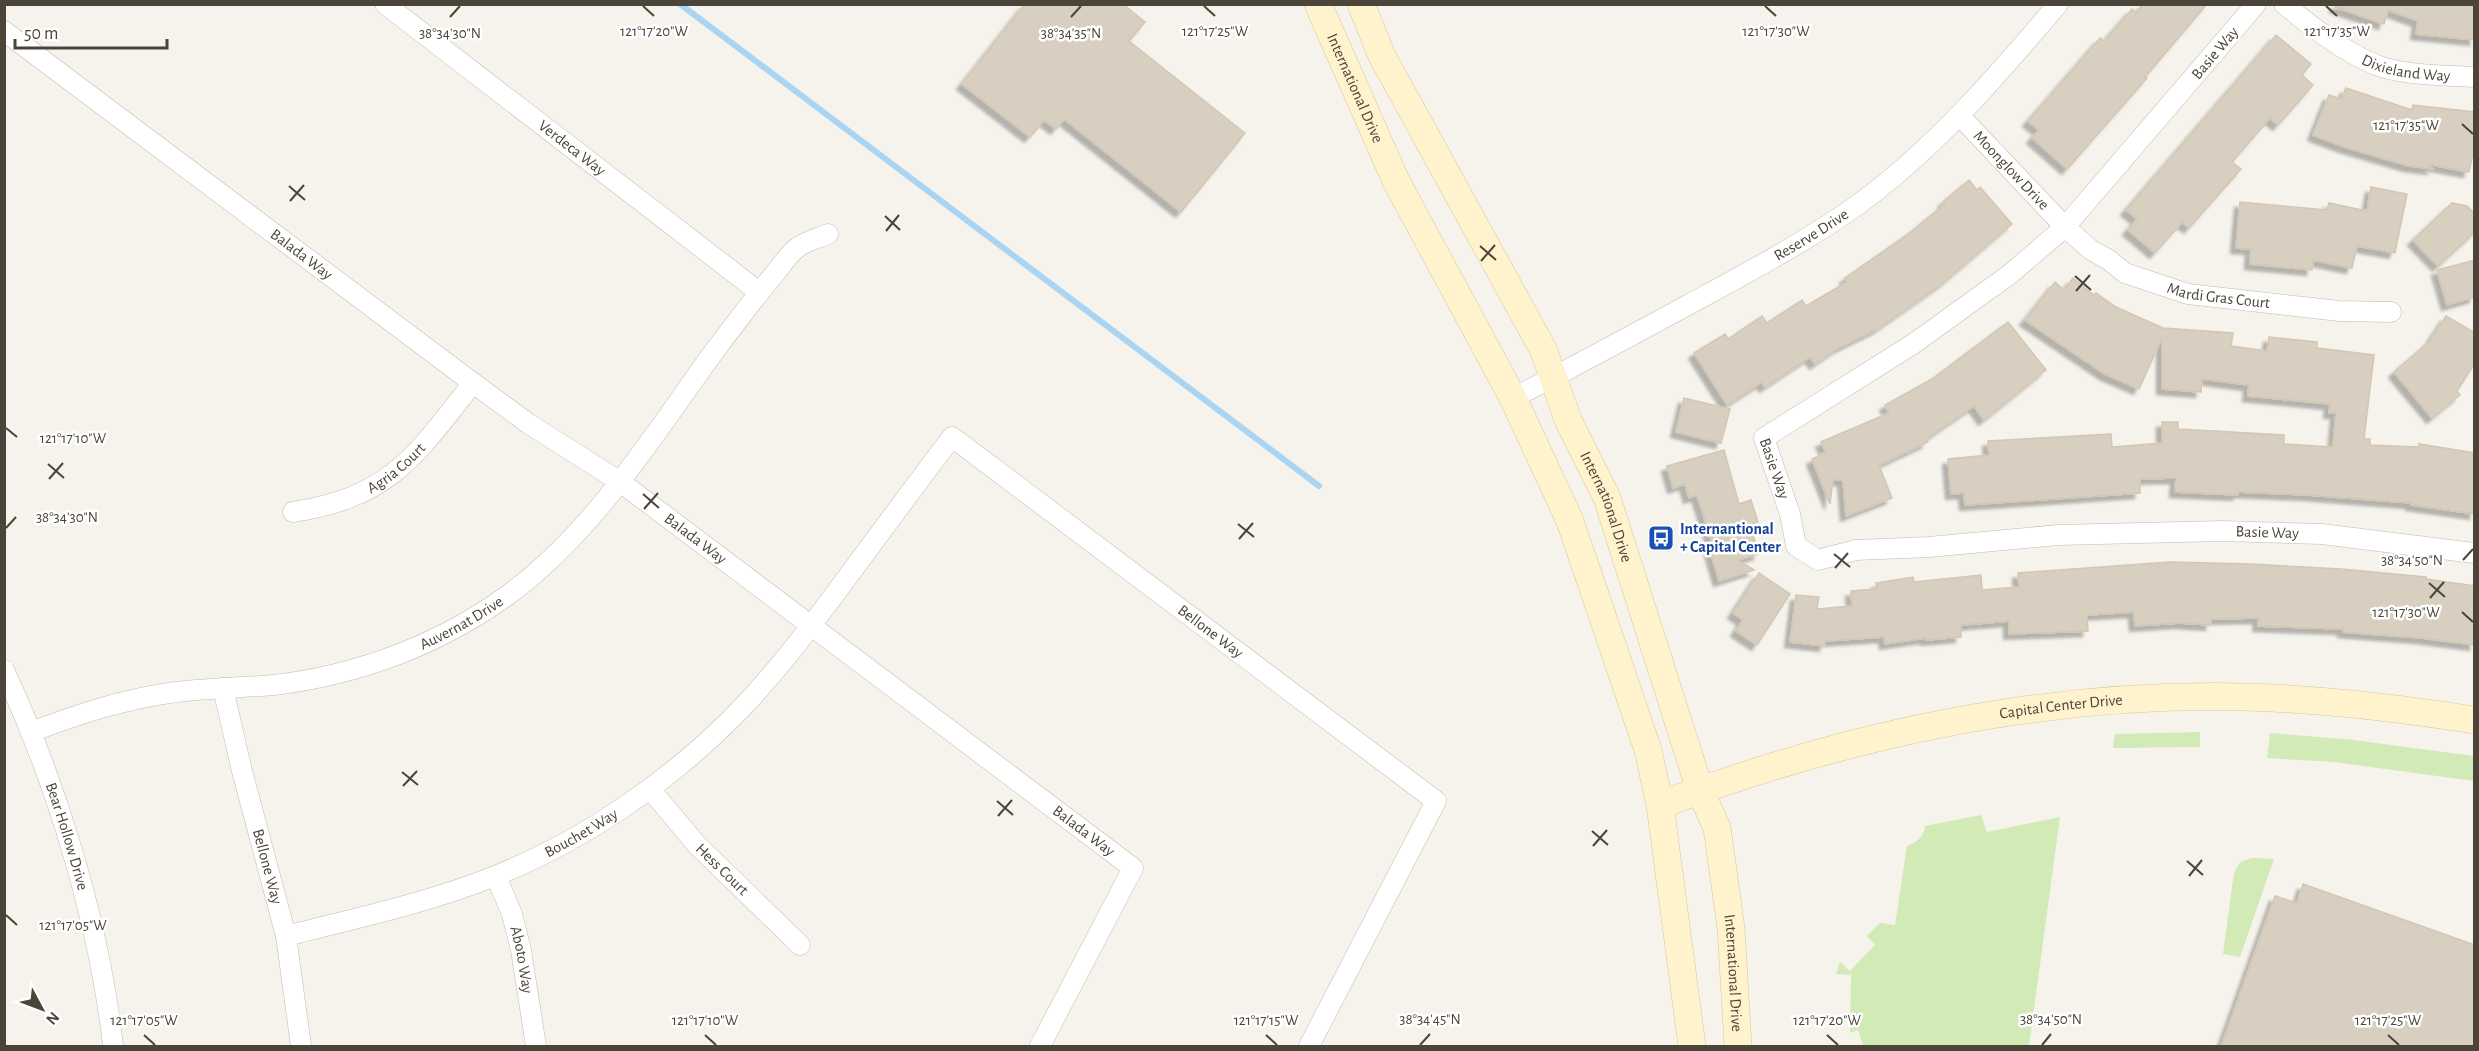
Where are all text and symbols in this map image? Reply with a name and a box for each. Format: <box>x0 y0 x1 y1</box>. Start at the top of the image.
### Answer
scale bar <box>15 12 166 50</box>
text: 121°17'20"W <box>620 24 689 39</box>
text: 121°17'25"W <box>1182 24 1249 39</box>
text: 121°17'30"W <box>1742 24 1810 39</box>
street label: Basie Way <box>2189 24 2242 83</box>
text: 121°17'35"W <box>2304 24 2370 39</box>
text: 50 m <box>24 25 58 43</box>
text: 38°34'30"N <box>419 26 481 41</box>
text: 38°34'35"N <box>1041 26 1101 41</box>
street label: International Drive <box>1324 31 1386 145</box>
street label: Dixieland Way <box>2359 52 2451 85</box>
street label: Verdeca Way <box>535 117 609 180</box>
text: 121°17'35"W <box>2373 118 2439 133</box>
street label: Moonglow Drive <box>1970 128 2052 213</box>
street label: Reserve Drive <box>1771 206 1851 264</box>
street label: Balada Way <box>267 226 336 284</box>
street label: Mardi Gras Court <box>2165 280 2271 311</box>
text: 121°17'10"W <box>40 431 107 446</box>
street label: Basie Way <box>1757 436 1792 502</box>
street label: Agria Court <box>364 440 428 496</box>
street label: International Drive <box>1577 449 1635 564</box>
text: 38°34'30"N <box>36 510 98 525</box>
street label: Balada Way <box>661 510 730 568</box>
place label: Internantional + Capital Center <box>1680 521 1781 555</box>
bus stop icon: Internantional + Capital Center <box>1646 523 1676 553</box>
street label: Basie Way <box>2235 523 2299 542</box>
text: 38°34'50"N <box>2381 553 2443 568</box>
street label: Auvernat Drive <box>417 593 506 652</box>
street label: Bellone Way <box>1175 602 1246 662</box>
text: 121°17'30"W <box>2372 605 2440 620</box>
street label: Capital Center Drive <box>1998 692 2123 722</box>
street label: Bear Hollow Drive <box>43 780 91 892</box>
street label: Balada Way <box>1050 802 1118 860</box>
street label: Bouchet Way <box>542 805 621 860</box>
street label: Bellone Way <box>250 827 285 906</box>
street label: Hess Court <box>693 840 752 898</box>
street label: International Drive <box>1721 913 1745 1032</box>
text: 121°17'05"W <box>39 918 107 933</box>
street label: Aboto Way <box>507 924 536 995</box>
north arrow <box>12 979 72 1039</box>
text: N <box>43 1009 62 1028</box>
text: 38°34'45"N <box>1399 1012 1461 1027</box>
text: 38°34'50"N <box>2020 1012 2082 1027</box>
text: 121°17'05"W <box>110 1013 178 1028</box>
text: 121°17'10"W <box>672 1013 739 1028</box>
text: 121°17'15"W <box>1234 1013 1299 1028</box>
text: 121°17'20"W <box>1793 1013 1862 1028</box>
text: 121°17'25"W <box>2355 1013 2422 1028</box>

